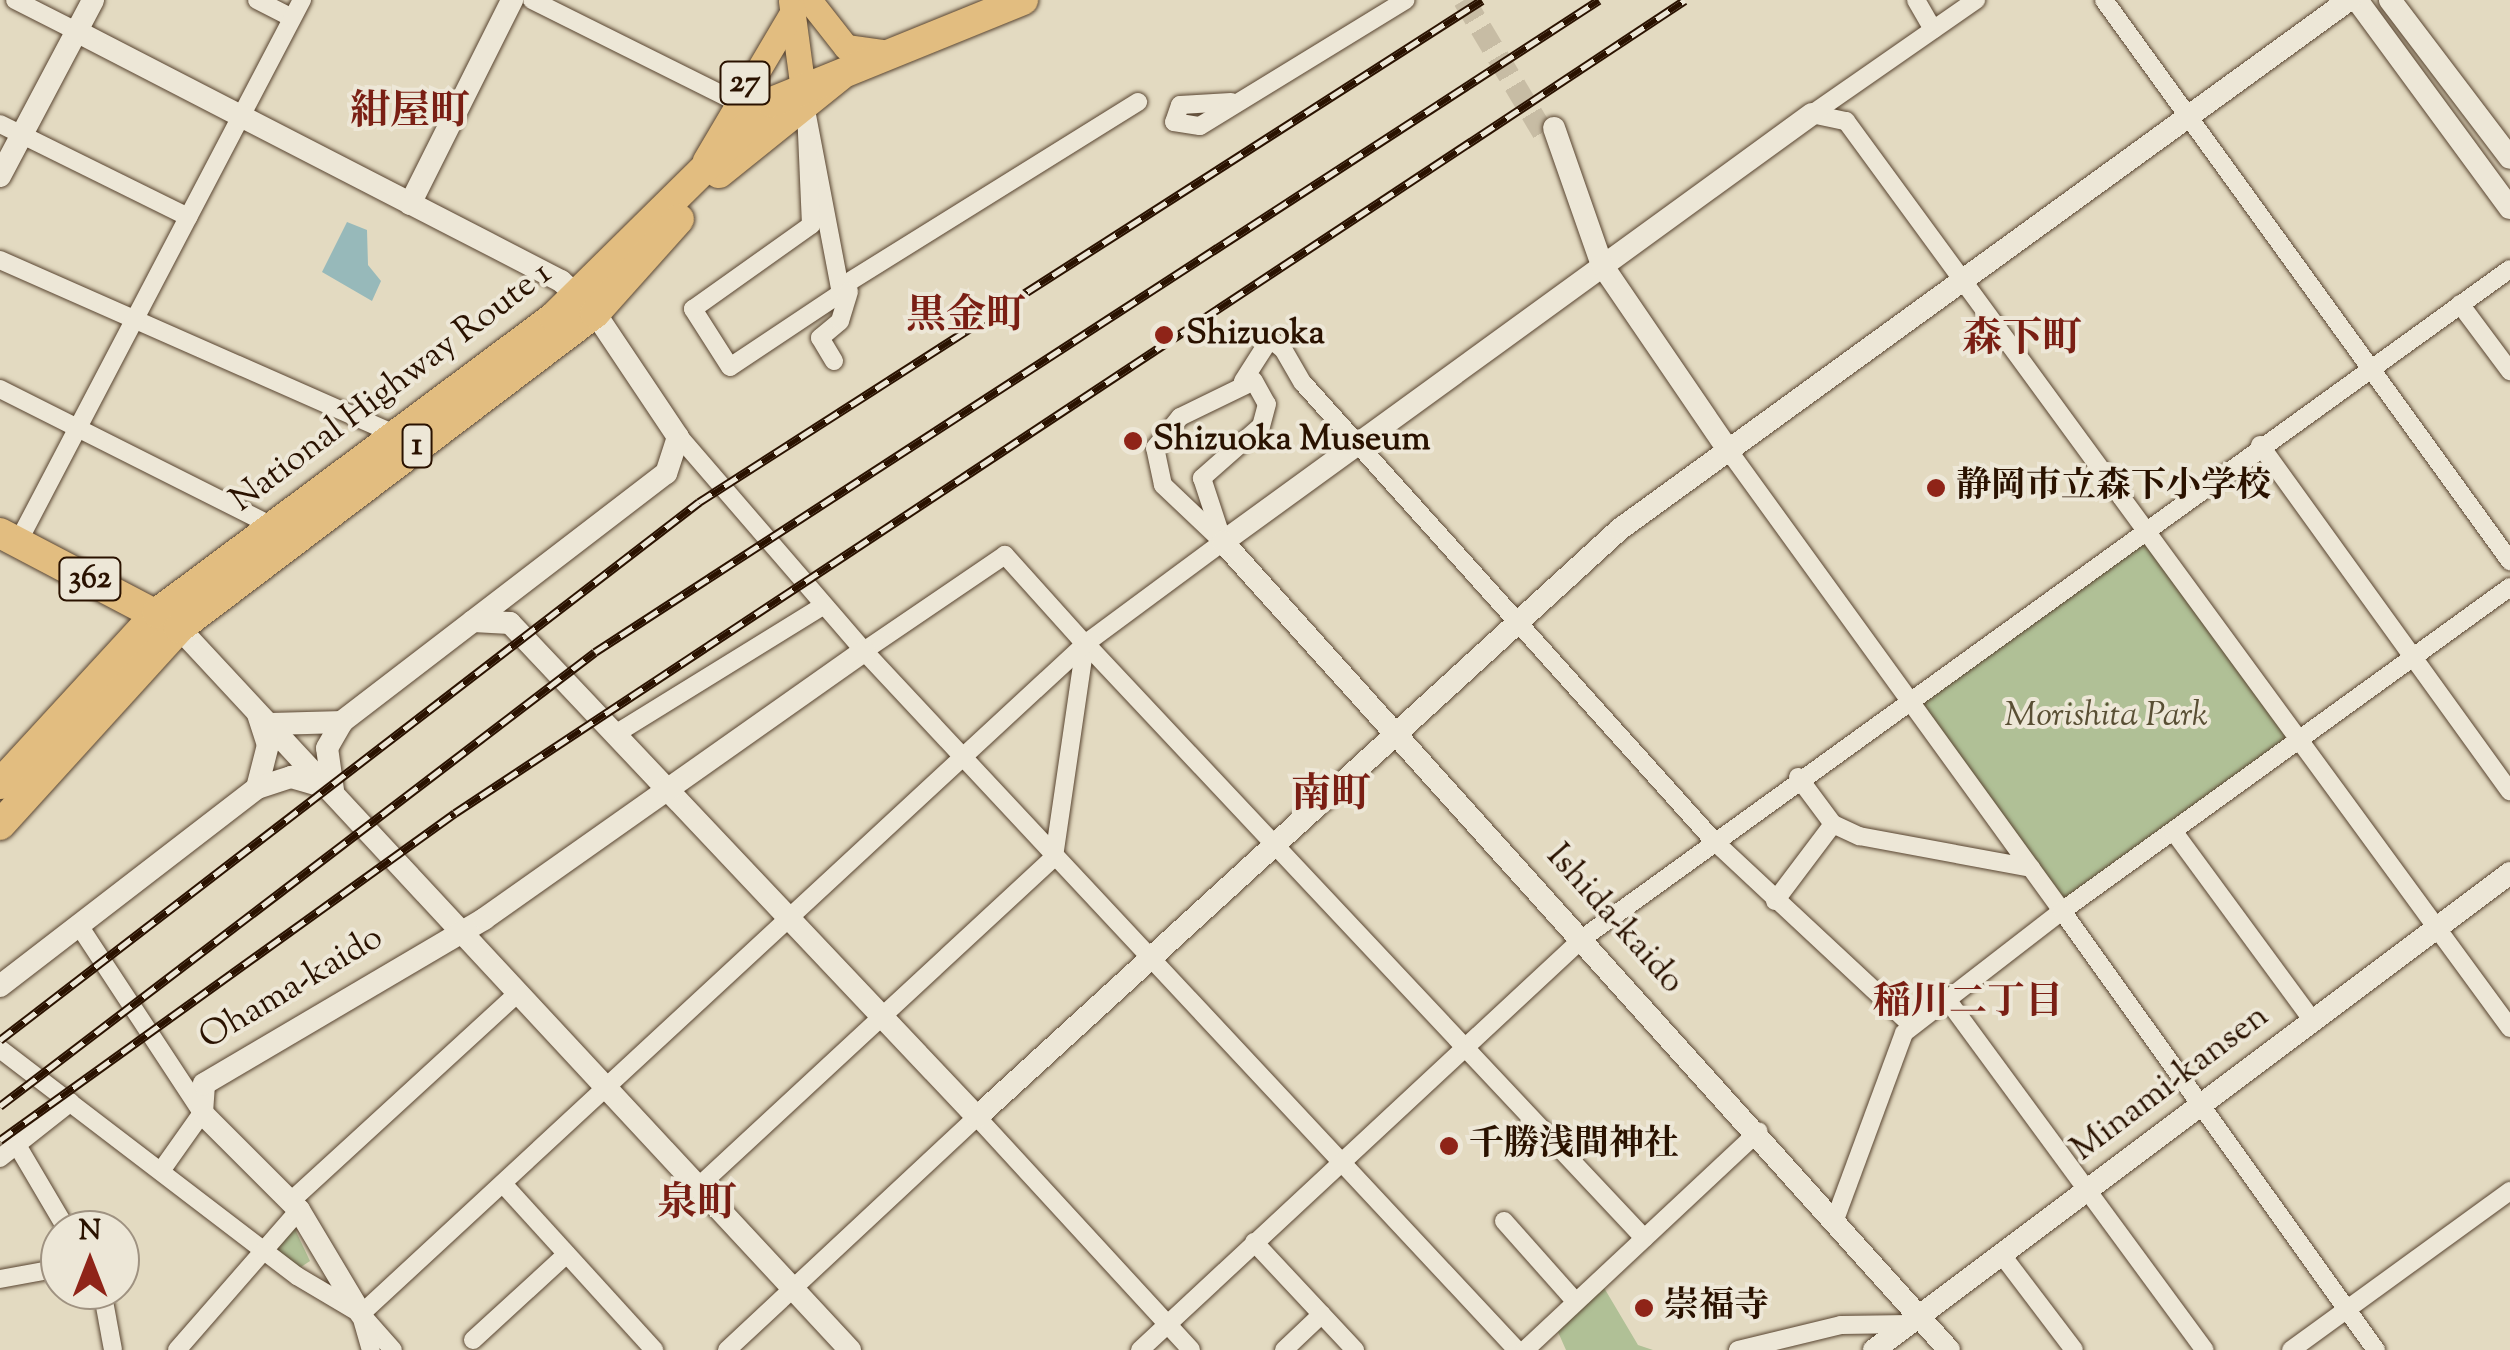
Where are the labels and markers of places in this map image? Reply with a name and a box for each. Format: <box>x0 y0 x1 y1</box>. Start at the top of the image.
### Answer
place label: Shizuoka <box>1186 314 1325 356</box>
marker: Shizuoka <box>1151 322 1177 348</box>
place label: Shizuoka Museum <box>1153 420 1430 462</box>
marker: Shizuoka Museum <box>1122 430 1144 452</box>
place label: 静岡市立森下小学校 <box>1956 467 2271 509</box>
marker: 静岡市立森下小学校 <box>1925 477 1947 499</box>
place label: 千勝浅間神社 <box>1469 1125 1679 1167</box>
marker: 千勝浅間神社 <box>1438 1135 1460 1157</box>
place label: 崇福寺 <box>1664 1287 1769 1329</box>
marker: 崇福寺 <box>1633 1297 1655 1319</box>

